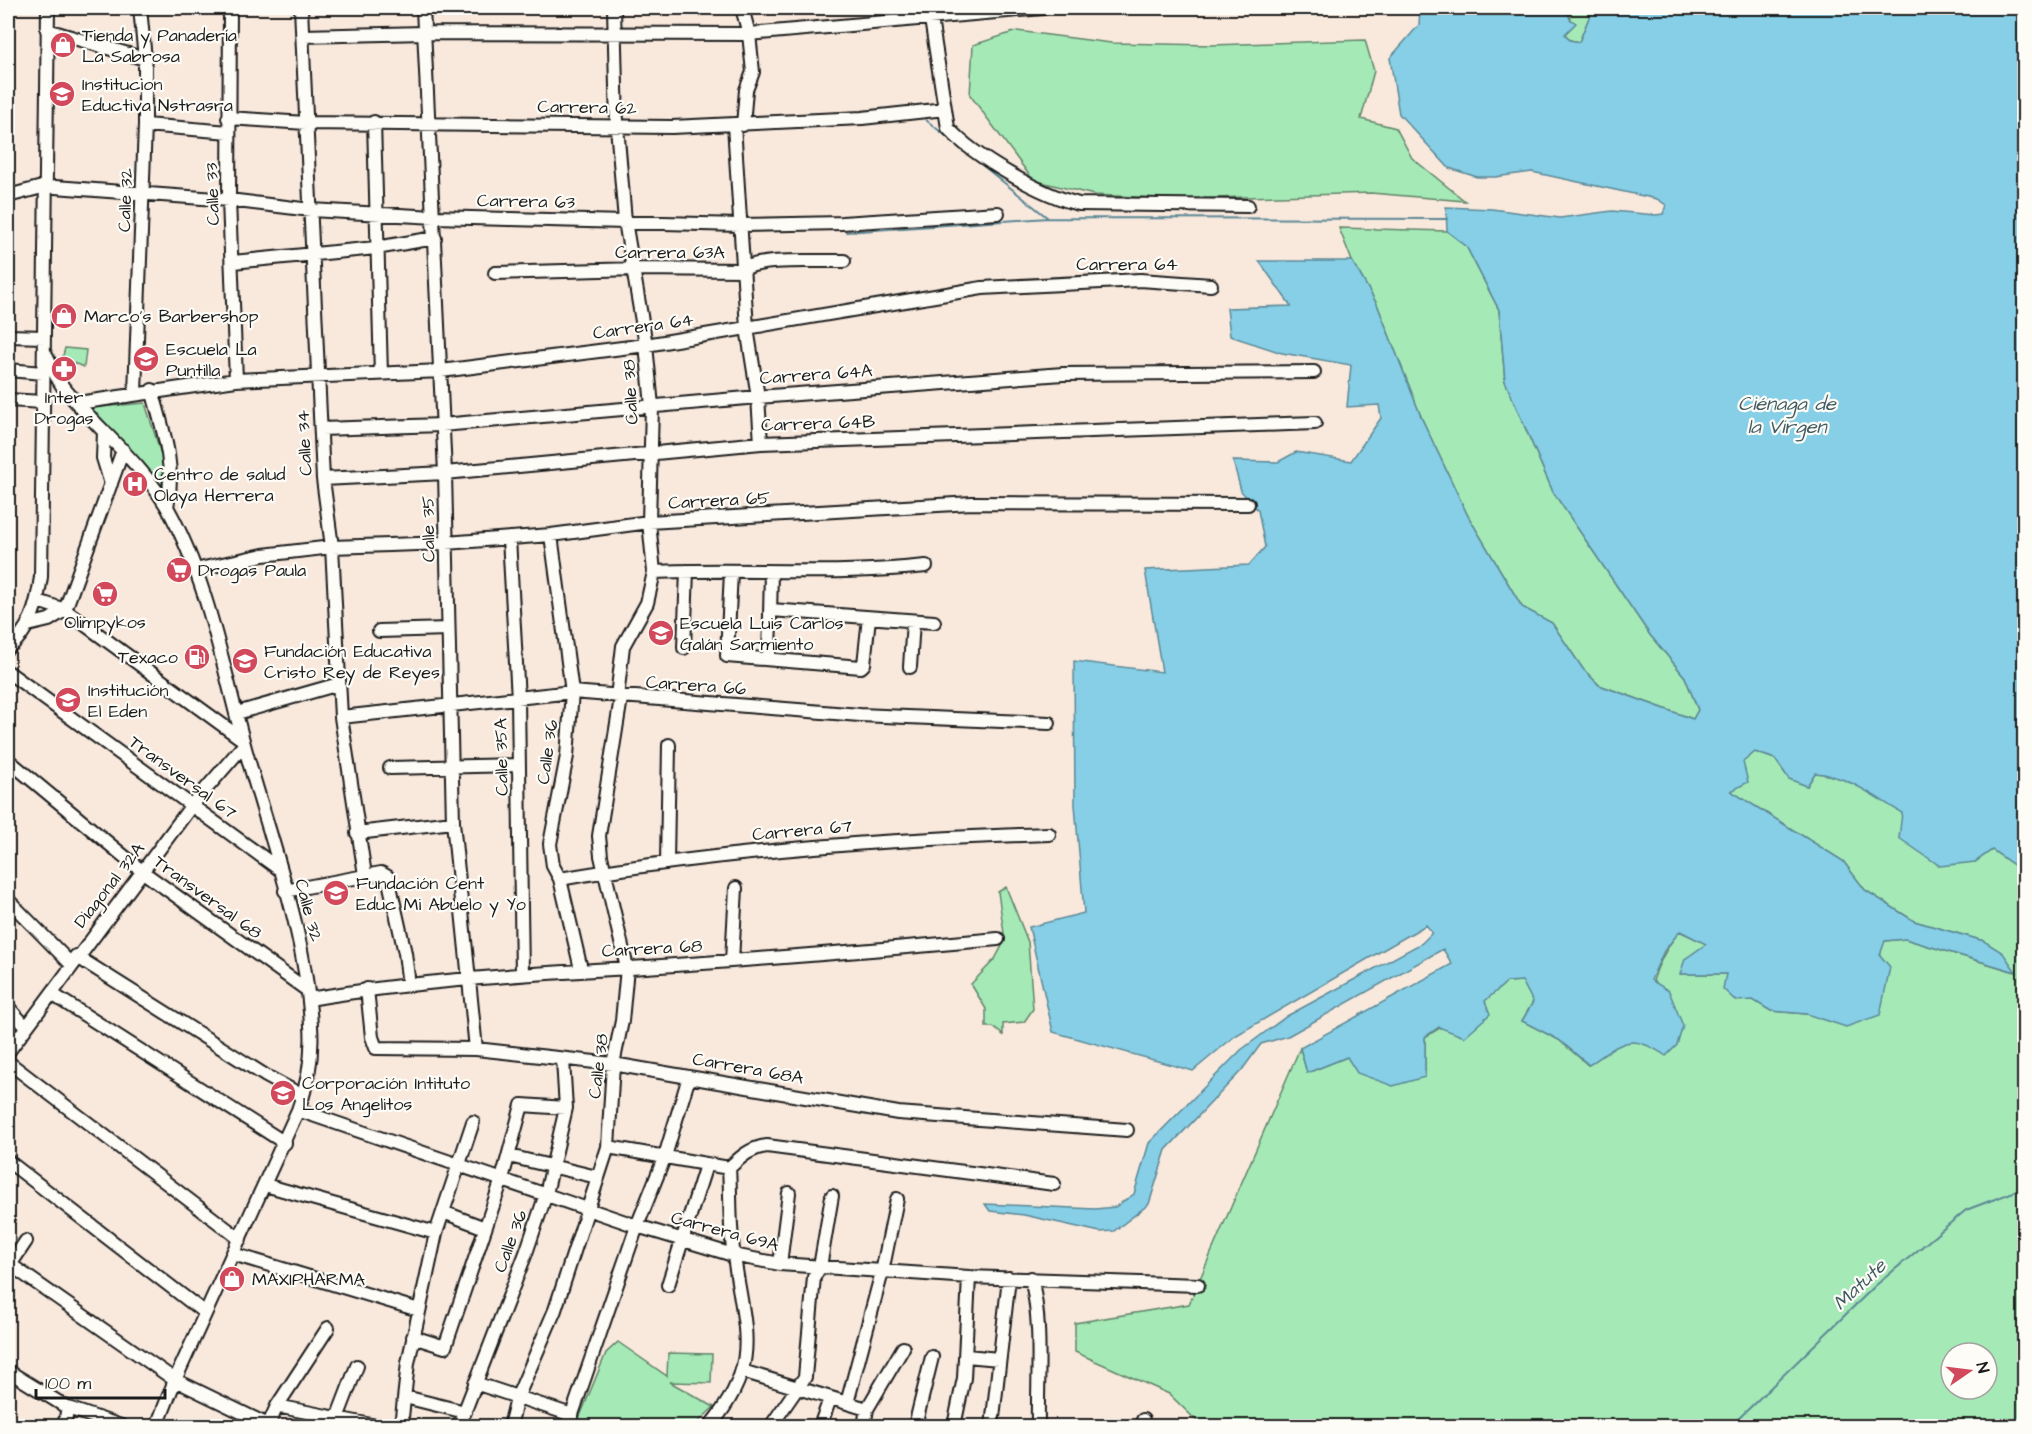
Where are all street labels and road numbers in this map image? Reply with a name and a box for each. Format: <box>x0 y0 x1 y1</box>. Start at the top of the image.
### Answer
street label: Carrera 62 <box>537 94 638 121</box>
street label: Calle 33 <box>199 162 226 226</box>
street label: Calle 32 <box>112 167 139 232</box>
street label: Carrera 63 <box>477 188 575 215</box>
street label: Carrera 63A <box>615 240 725 265</box>
street label: Carrera 64 <box>1076 252 1178 277</box>
street label: Carrera 64 <box>591 307 695 346</box>
street label: Calle 38 <box>616 358 645 425</box>
street label: Carrera 64A <box>759 358 874 391</box>
street label: Calle 34 <box>290 409 319 477</box>
street label: Carrera 64B <box>761 409 876 438</box>
street label: Carrera 65 <box>668 485 771 516</box>
street label: Calle 35 <box>415 495 442 562</box>
street label: Carrera 66 <box>645 670 747 701</box>
street label: Calle 35A <box>488 717 515 796</box>
street label: Calle 36 <box>531 718 564 786</box>
street label: Transversal 67 <box>124 730 242 825</box>
street label: Carrera 67 <box>751 814 853 847</box>
street label: Diagonal 32A <box>68 837 152 934</box>
street label: Transversal 68 <box>148 850 267 945</box>
street label: Calle 32 <box>288 876 329 945</box>
street label: Carrera 68 <box>601 933 703 964</box>
street label: Calle 38 <box>582 1032 615 1100</box>
street label: Carrera 68A <box>690 1046 806 1091</box>
street label: Carrera 69A <box>668 1205 782 1258</box>
street label: Calle 36 <box>488 1206 533 1276</box>

